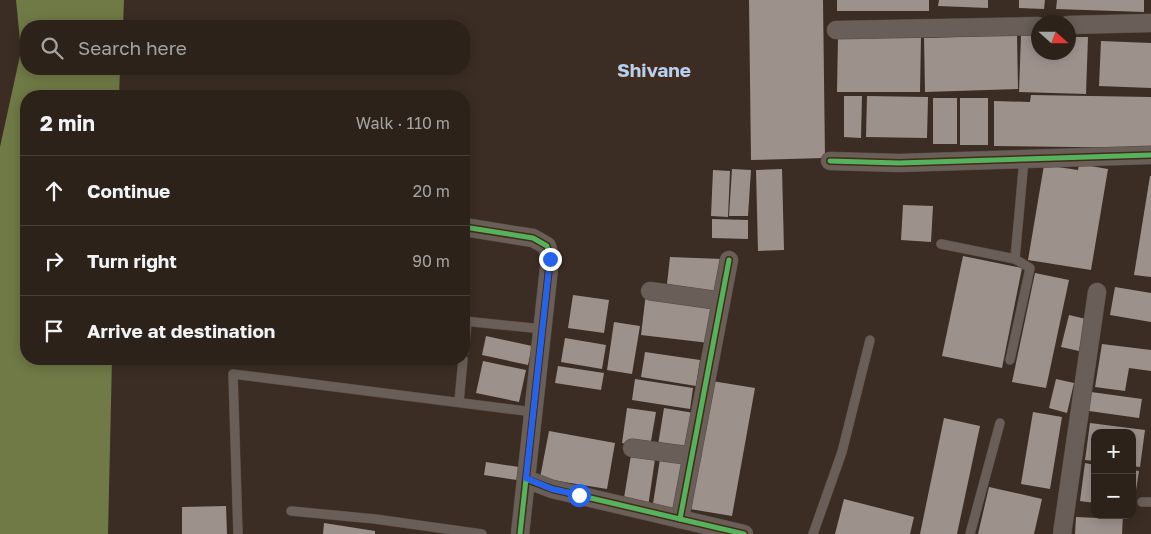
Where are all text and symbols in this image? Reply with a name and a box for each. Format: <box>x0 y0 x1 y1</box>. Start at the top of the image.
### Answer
north arrow <box>1031 15 1076 60</box>
search box <box>20 20 470 75</box>
icon: search <box>38 34 66 62</box>
text: Search here <box>78 36 187 59</box>
district label: Shivane <box>617 58 691 81</box>
text: 2 min <box>40 110 95 136</box>
text: Walk · 110 m <box>356 113 450 133</box>
icon: ahead <box>40 177 68 205</box>
text: Continue <box>87 179 170 202</box>
text: 20 m <box>413 181 450 201</box>
icon: right <box>40 247 68 275</box>
route end <box>539 248 562 271</box>
text: Turn right <box>87 249 177 272</box>
text: 90 m <box>412 251 450 271</box>
icon: arrive <box>40 317 68 345</box>
text: Arrive at destination <box>87 319 275 342</box>
map controls <box>1091 429 1136 519</box>
button: + <box>1091 429 1136 474</box>
button: − <box>1091 474 1136 519</box>
route start <box>568 484 591 507</box>

